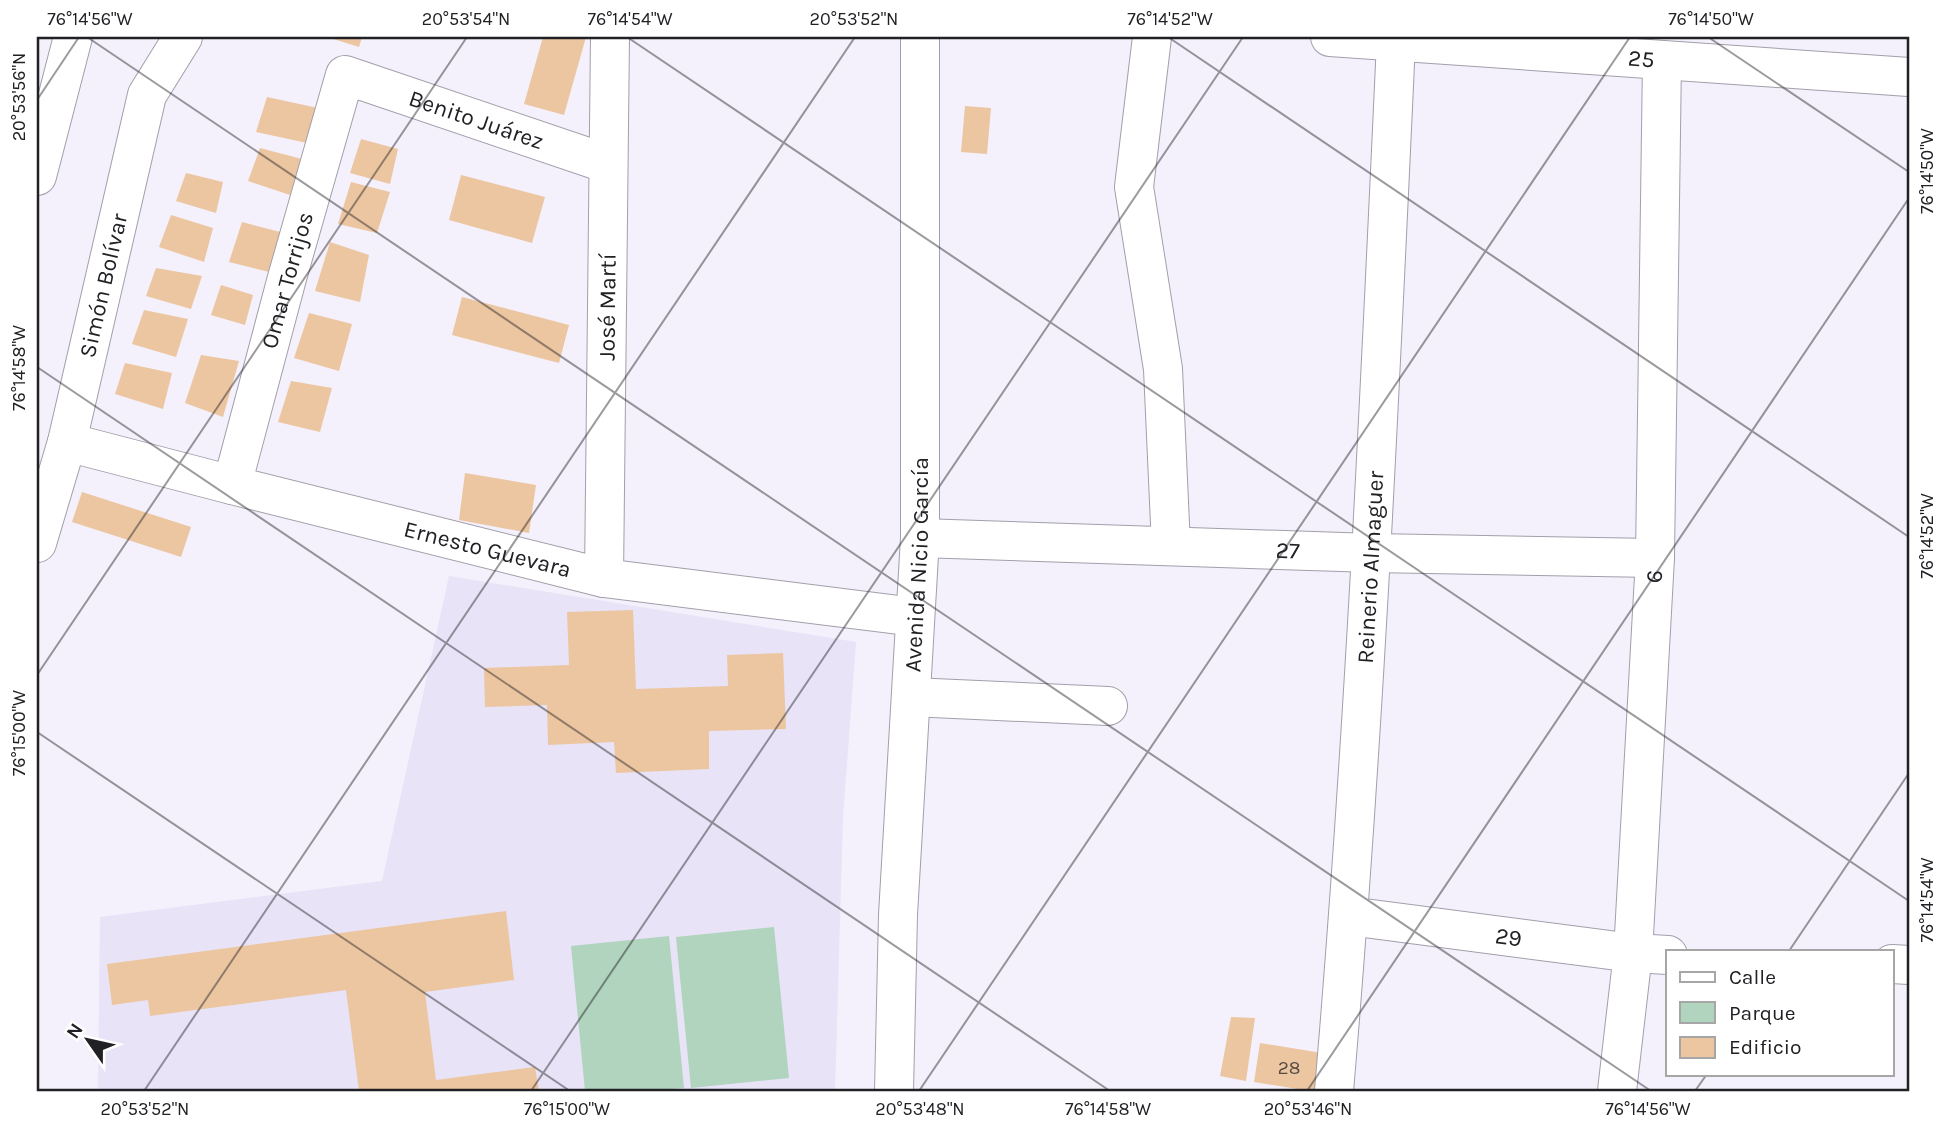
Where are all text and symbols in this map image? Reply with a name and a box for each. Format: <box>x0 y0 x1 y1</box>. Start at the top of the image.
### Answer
text: 76°14'56"W <box>47 8 133 30</box>
text: 20°53'54"N <box>422 8 510 30</box>
text: 76°14'54"W <box>587 8 673 30</box>
text: 20°53'52"N <box>810 8 898 30</box>
text: 76°14'52"W <box>1127 8 1213 30</box>
text: 76°14'50"W <box>1668 8 1754 30</box>
street label: 25 <box>1627 45 1655 73</box>
text: 20°53'56"N <box>8 53 30 141</box>
street label: Benito Juárez <box>405 85 547 155</box>
text: 76°14'50"W <box>1916 128 1938 214</box>
street label: Omar Torrijos <box>256 209 319 352</box>
street label: Simón Bolívar <box>74 210 133 360</box>
street label: José Martí <box>593 253 622 361</box>
text: 76°14'58"W <box>8 325 30 411</box>
street label: Avenida Nicio García <box>899 457 934 673</box>
street label: Reinerio Almaguer <box>1352 470 1389 664</box>
text: 76°14'52"W <box>1916 493 1938 579</box>
street label: Ernesto Guevara <box>401 515 574 583</box>
street label: 27 <box>1275 537 1300 565</box>
street label: 6 <box>1641 569 1668 584</box>
text: 76°15'00"W <box>8 690 30 776</box>
text: 76°14'54"W <box>1916 857 1938 943</box>
street label: 29 <box>1494 922 1524 952</box>
legend <box>1666 950 1894 1076</box>
text: Calle <box>1729 965 1776 989</box>
text: Parque <box>1729 1001 1796 1025</box>
north arrow <box>52 1006 122 1076</box>
text: N <box>62 1019 88 1043</box>
text: Edificio <box>1729 1035 1802 1059</box>
house number: 28 <box>1278 1057 1300 1079</box>
text: 20°53'52"N <box>101 1098 189 1120</box>
text: 76°15'00"W <box>524 1098 610 1120</box>
text: 20°53'48"N <box>875 1098 965 1120</box>
text: 76°14'58"W <box>1065 1098 1151 1120</box>
text: 20°53'46"N <box>1264 1098 1352 1120</box>
text: 76°14'56"W <box>1605 1098 1691 1120</box>

